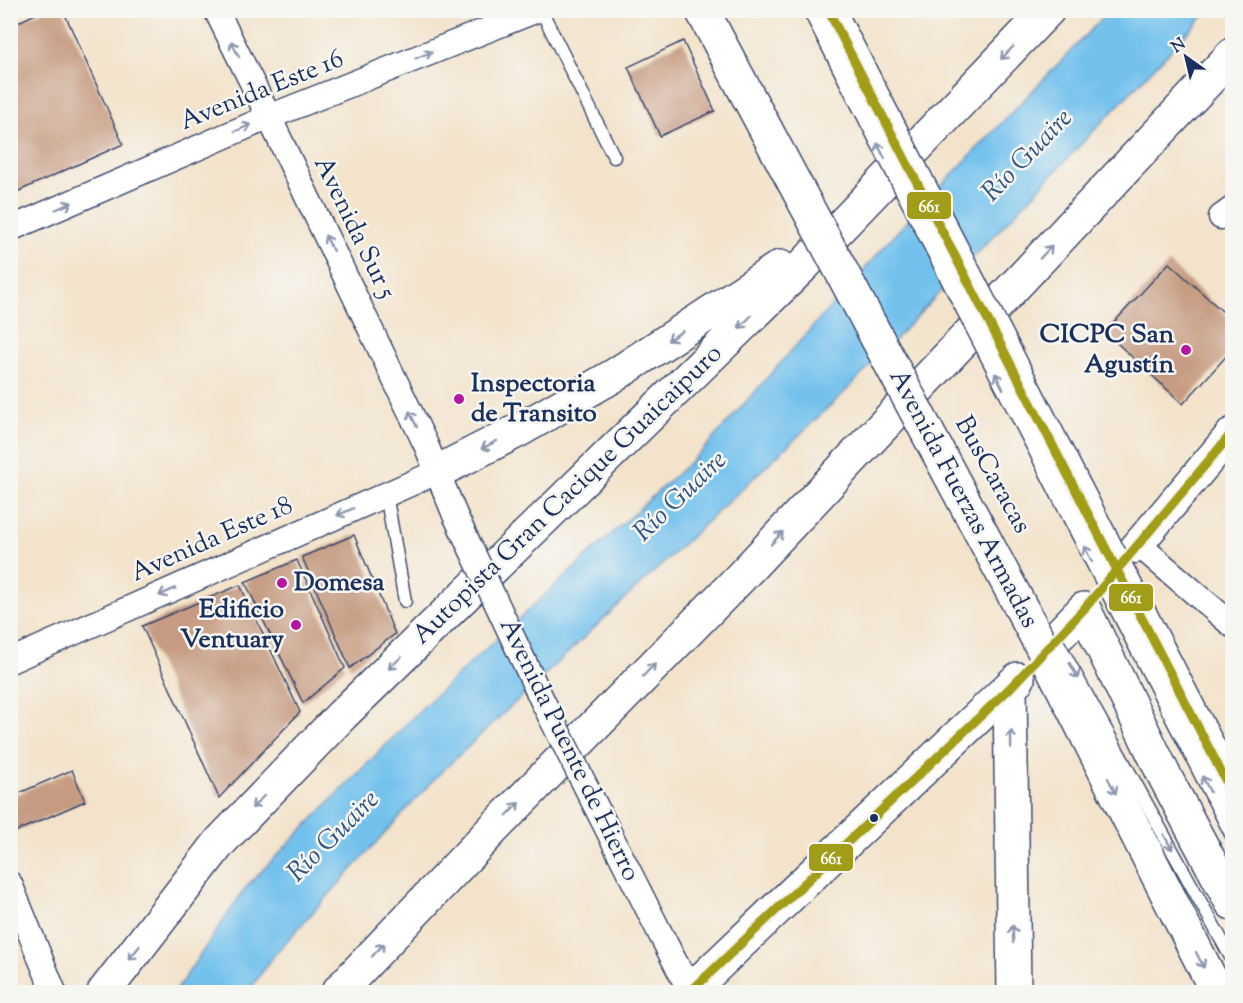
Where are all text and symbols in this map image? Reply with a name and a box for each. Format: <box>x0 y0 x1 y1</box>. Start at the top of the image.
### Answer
north arrow <box>1156 27 1216 87</box>
text: N <box>1167 33 1191 60</box>
one-way arrow <box>228 40 240 58</box>
street label: Avenida Este 16 <box>175 41 349 141</box>
one-way arrow <box>1000 45 1015 60</box>
one-way arrow <box>414 49 433 60</box>
water label: Río Guaire <box>973 100 1083 211</box>
one-way arrow <box>233 122 252 133</box>
one-way arrow <box>875 143 886 161</box>
street label: Avenida Sur 5 <box>304 151 404 305</box>
line badge: 661 <box>906 191 952 220</box>
text: 661 <box>918 197 940 220</box>
one-way arrow <box>55 199 73 211</box>
one-way arrow <box>323 234 335 252</box>
one-way arrow <box>1039 244 1054 259</box>
one-way arrow <box>738 315 753 329</box>
place label: CICPC San Agustín <box>1039 317 1175 384</box>
one-way arrow <box>667 330 684 342</box>
street label: Autopista Gran Cacique Guaicaipuro <box>405 336 731 654</box>
marker: CICPC San Agustín <box>1179 343 1193 357</box>
street label: Avenida Fuerzas Armadas <box>879 363 1047 635</box>
place label: Inspectoria de Transito <box>471 366 597 433</box>
one-way arrow <box>993 373 1005 390</box>
marker: Inspectoria de Transito <box>452 392 466 406</box>
one-way arrow <box>407 410 419 428</box>
street label: BusCaracas <box>945 410 1039 540</box>
one-way arrow <box>481 439 498 451</box>
water label: Río Guaire <box>626 442 737 552</box>
street label: Avenida Este 18 <box>125 488 299 592</box>
one-way arrow <box>337 507 355 519</box>
one-way arrow <box>770 531 784 546</box>
one-way arrow <box>1082 546 1093 564</box>
place label: Domesa <box>294 565 384 602</box>
marker: Domesa <box>275 576 289 590</box>
line badge: 661 <box>1108 583 1154 612</box>
one-way arrow <box>158 587 176 598</box>
text: 661 <box>1120 588 1142 611</box>
place label: Edificio Ventuary <box>180 592 284 659</box>
street label: Avenida Puente de Hierro <box>489 612 649 888</box>
marker: Edificio Ventuary <box>289 618 303 632</box>
one-way arrow <box>387 656 402 671</box>
one-way arrow <box>642 662 657 677</box>
one-way arrow <box>1068 662 1080 679</box>
one-way arrow <box>1005 730 1017 750</box>
one-way arrow <box>1200 776 1212 793</box>
one-way arrow <box>1106 777 1118 794</box>
water label: Río Guaire <box>279 782 389 892</box>
one-way arrow <box>251 795 265 810</box>
one-way arrow <box>505 801 520 816</box>
unlabelled marker <box>868 812 880 824</box>
one-way arrow <box>1162 833 1174 850</box>
line badge: 661 <box>808 843 854 872</box>
text: 661 <box>820 849 842 872</box>
one-way arrow <box>1007 925 1019 945</box>
one-way arrow <box>371 943 385 958</box>
one-way arrow <box>128 945 141 961</box>
one-way arrow <box>1195 951 1207 969</box>

